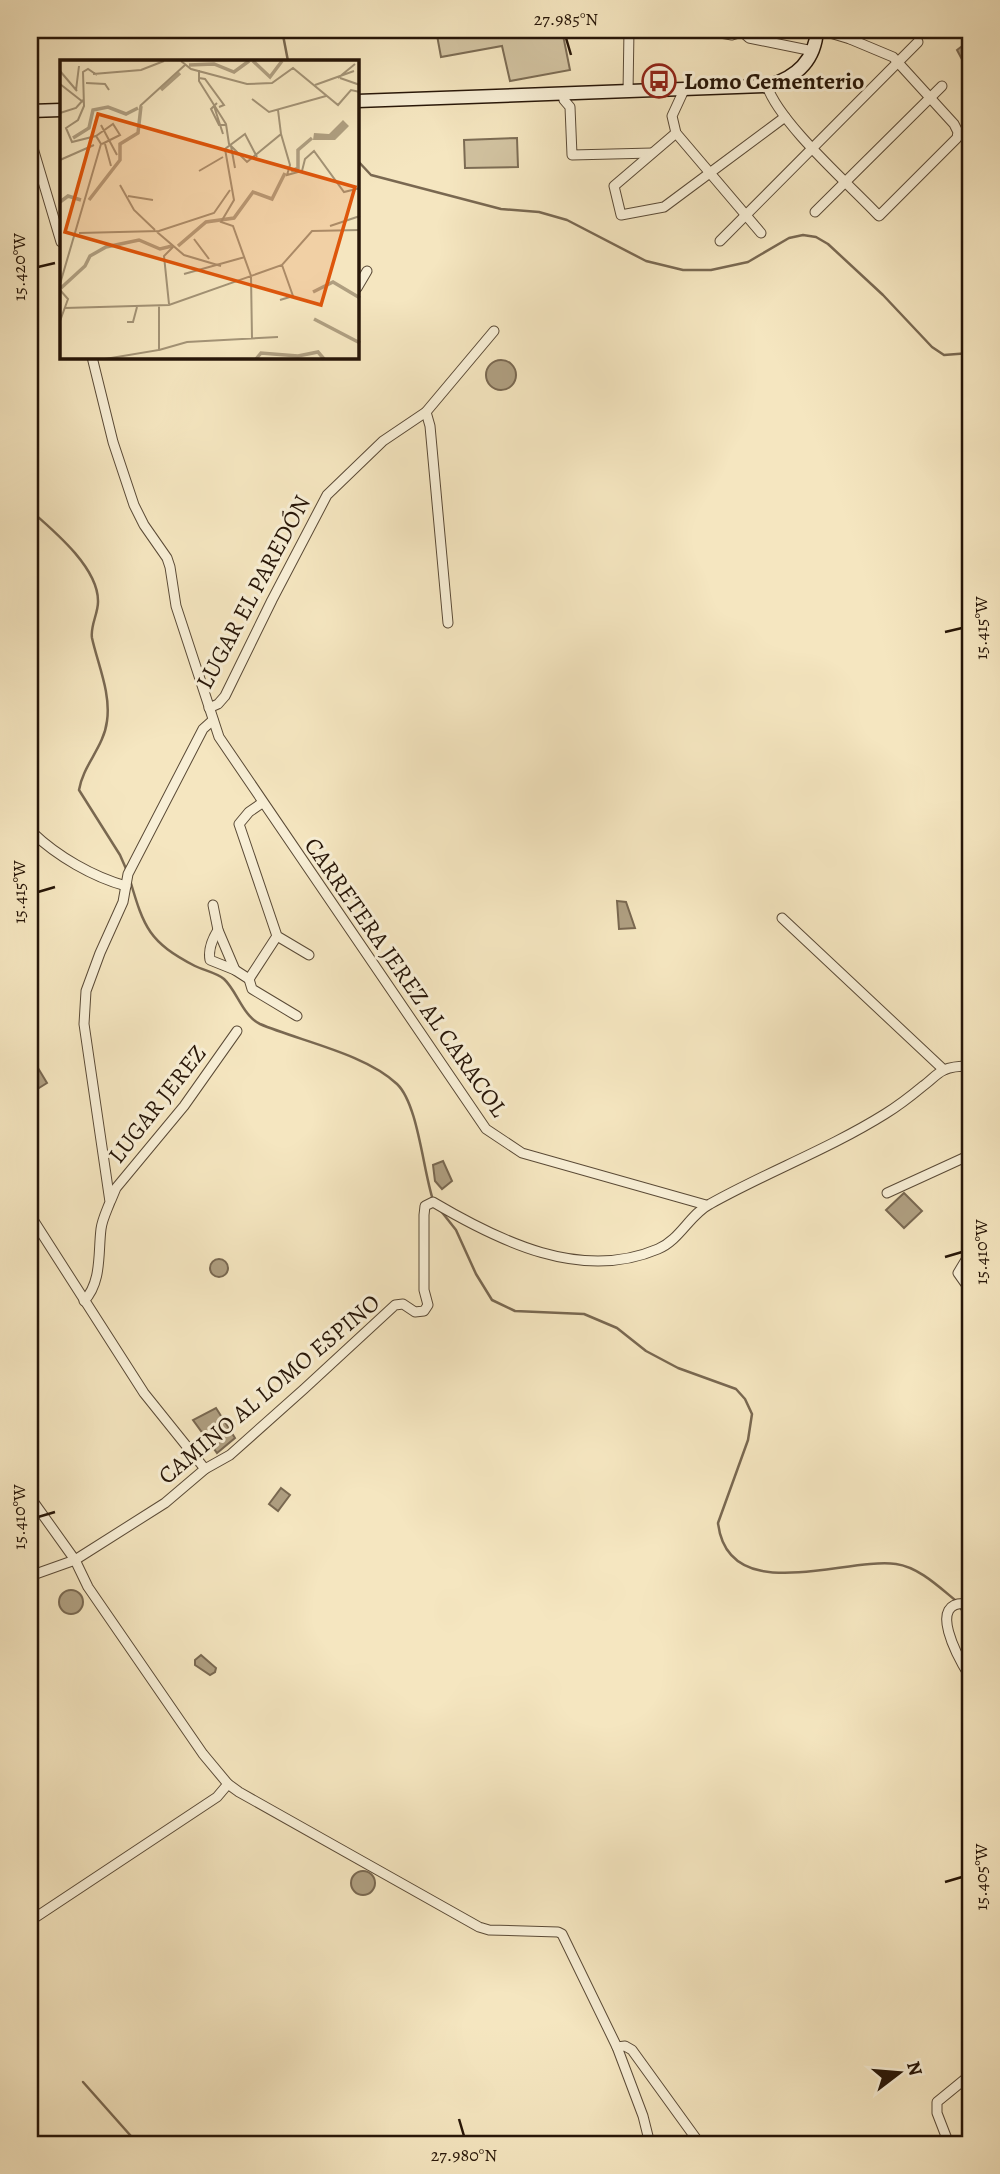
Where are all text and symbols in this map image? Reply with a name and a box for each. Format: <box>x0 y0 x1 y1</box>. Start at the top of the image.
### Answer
text: 27.985°N <box>534 7 598 31</box>
inset map <box>60 60 359 359</box>
bus stop icon: Lomo Cementerio <box>640 62 678 100</box>
place label: Lomo Cementerio <box>684 65 864 97</box>
text: 15.420°W <box>7 233 31 301</box>
street label: LUGAR EL PAREDÓN <box>188 489 318 695</box>
text: 15.415°W <box>969 596 993 660</box>
street label: CARRETERA JEREZ AL CARACOL <box>297 831 515 1124</box>
text: 15.415°W <box>7 860 31 924</box>
street label: LUGAR JEREZ <box>101 1038 213 1170</box>
text: 15.410°W <box>969 1219 993 1285</box>
street label: CAMINO AL LOMO ESPINO <box>151 1287 387 1491</box>
text: 15.410°W <box>7 1484 31 1550</box>
text: 15.405°W <box>969 1843 993 1911</box>
north arrow <box>864 2038 934 2108</box>
text: N <box>900 2058 929 2079</box>
text: 27.980°N <box>431 2143 497 2167</box>

